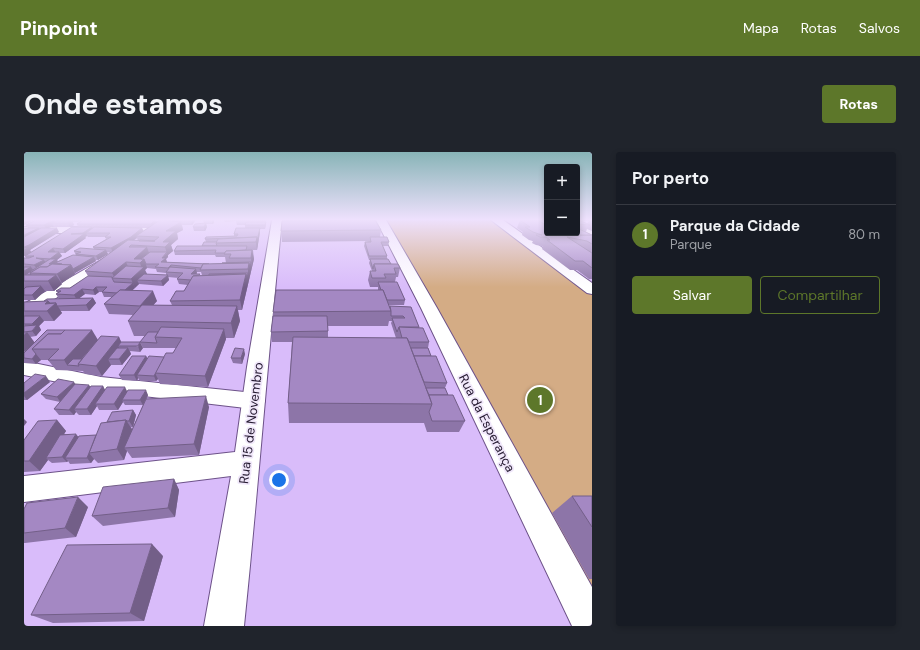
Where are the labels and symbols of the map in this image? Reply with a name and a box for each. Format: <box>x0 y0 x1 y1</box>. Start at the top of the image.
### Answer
street label: Rua 15 de Novembro <box>235 361 267 485</box>
street label: Rua da Esperança <box>455 371 519 475</box>
pin: 1 <box>527 385 553 415</box>
your location <box>269 470 289 490</box>

